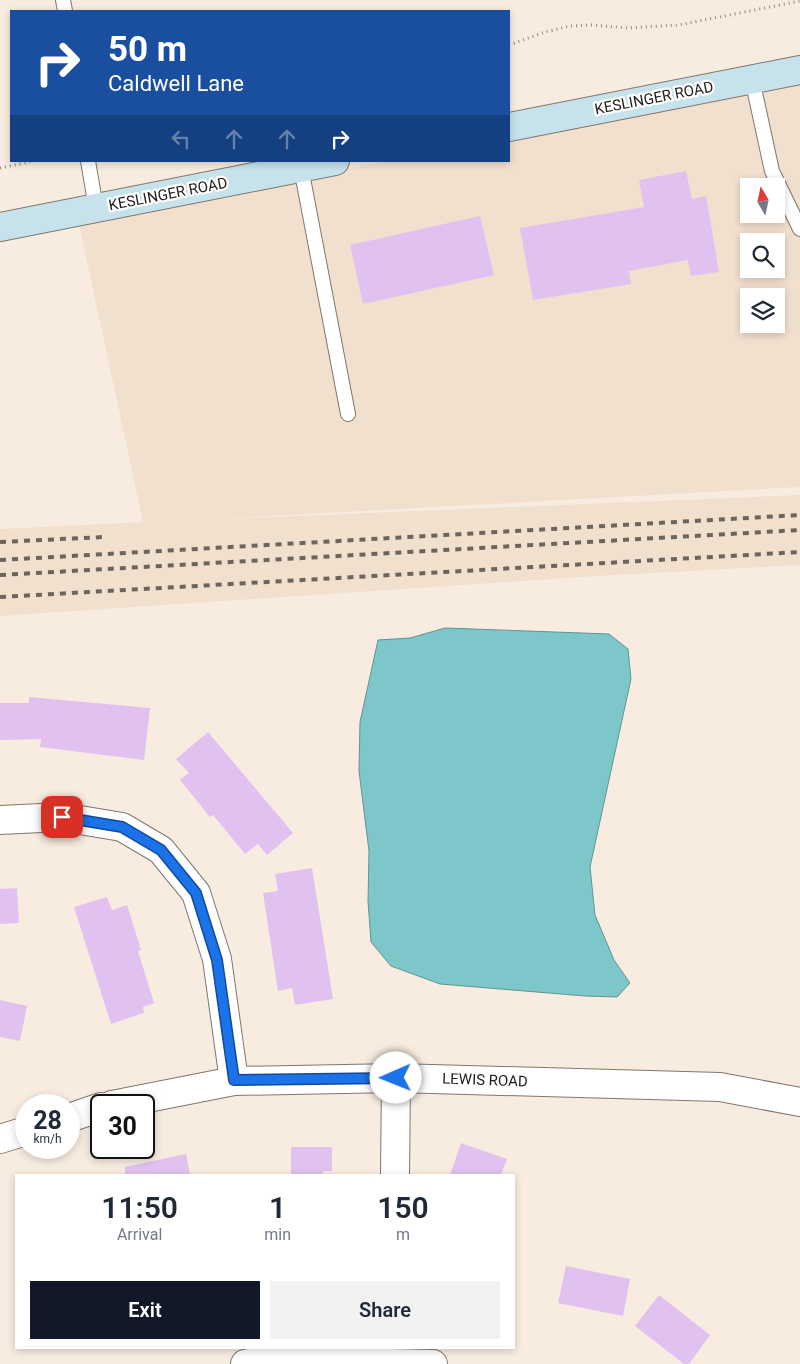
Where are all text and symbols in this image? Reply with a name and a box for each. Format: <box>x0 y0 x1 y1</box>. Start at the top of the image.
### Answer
text: 50 m <box>108 29 187 70</box>
icon: right <box>25 30 90 95</box>
text: Caldwell Lane <box>108 71 244 96</box>
street label: KESLINGER ROAD <box>593 78 715 118</box>
icon: left <box>167 125 195 153</box>
icon: ahead <box>220 125 248 153</box>
icon: ahead <box>273 125 301 153</box>
icon: right <box>326 125 354 153</box>
street label: KESLINGER ROAD <box>107 174 229 214</box>
north arrow <box>740 178 785 222</box>
map controls <box>740 178 785 333</box>
button: search <box>740 233 785 278</box>
button: layers <box>740 288 785 333</box>
pin <box>41 796 83 838</box>
icon: arrive <box>48 803 76 831</box>
position arrow <box>369 1051 421 1103</box>
street label: LEWIS ROAD <box>442 1070 528 1090</box>
speed limit sign: 30 <box>90 1094 155 1159</box>
text: 28 <box>33 1106 62 1135</box>
text: km/h <box>33 1132 62 1146</box>
text: 11:50 <box>101 1190 178 1225</box>
text: 1 <box>269 1190 286 1225</box>
text: 150 <box>377 1190 429 1225</box>
text: Arrival <box>117 1225 162 1244</box>
text: min <box>264 1225 291 1244</box>
text: m <box>396 1225 410 1244</box>
button: Exit <box>30 1281 260 1339</box>
button: Share <box>270 1281 500 1339</box>

